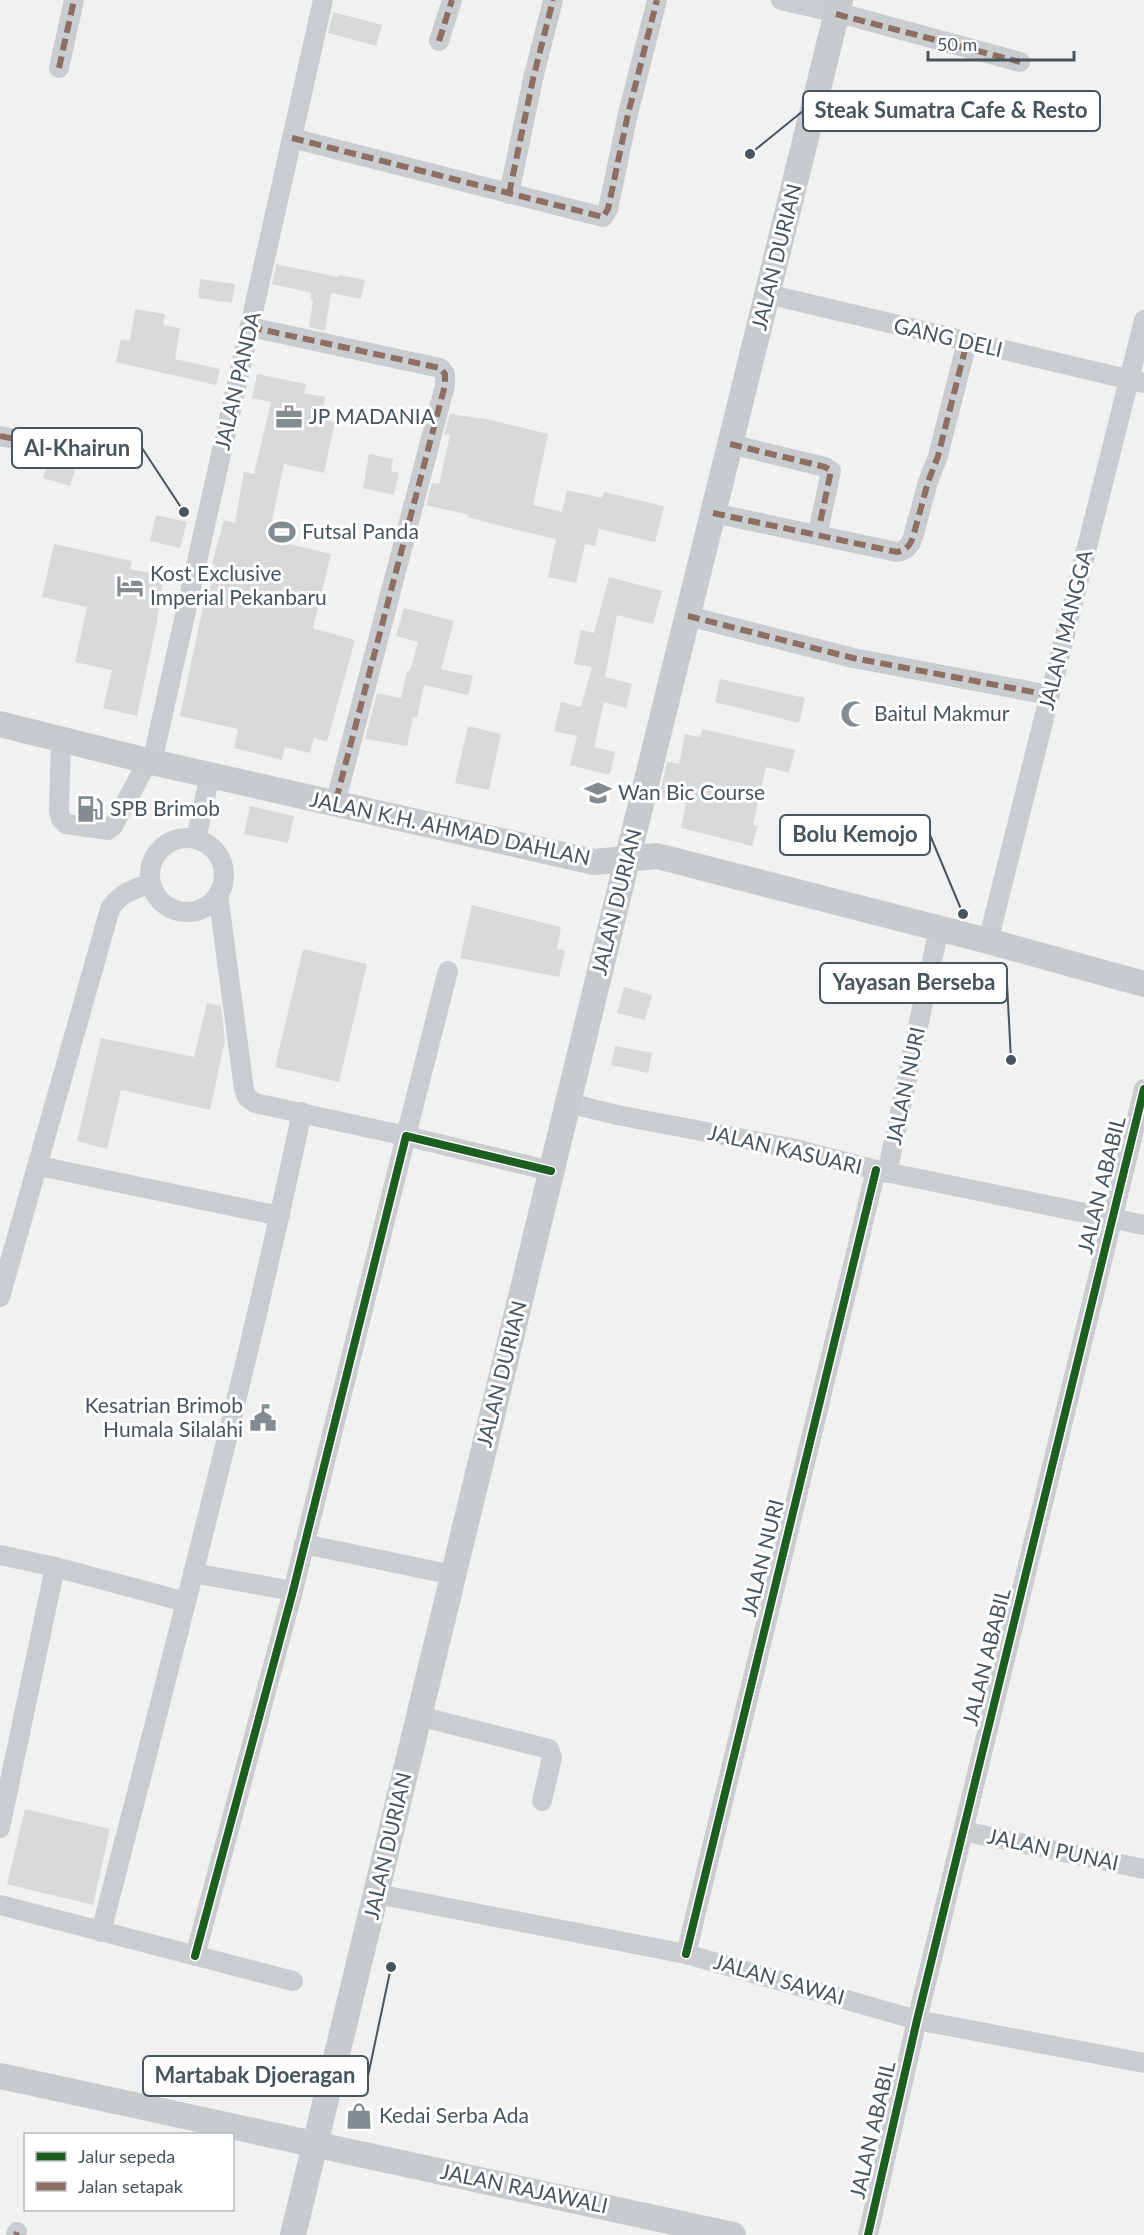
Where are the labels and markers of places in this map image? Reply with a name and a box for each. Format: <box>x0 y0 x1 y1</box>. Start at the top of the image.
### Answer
callout: Steak Sumatra Cafe & Resto <box>803 91 1100 131</box>
office icon: JP MADANIA <box>274 402 304 432</box>
place label: JP MADANIA <box>309 403 436 428</box>
callout: Al-Khairun <box>12 428 142 468</box>
sports icon: Futsal Panda <box>267 517 297 547</box>
place label: Futsal Panda <box>302 518 419 543</box>
place label: Kost Exclusive Imperial Pekanbaru <box>150 560 327 609</box>
hotel icon: Kost Exclusive Imperial Pekanbaru <box>115 571 145 601</box>
mosque icon: Baitul Makmur <box>839 699 869 729</box>
place label: Baitul Makmur <box>874 700 1010 725</box>
school or university icon: Wan Bic Course <box>583 778 613 808</box>
place label: Wan Bic Course <box>618 779 765 804</box>
fuel station icon: SPB Brimob <box>75 794 105 824</box>
place label: SPB Brimob <box>110 795 220 820</box>
callout: Bolu Kemojo <box>780 815 930 855</box>
callout: Yayasan Berseba <box>820 963 1007 1003</box>
place label: Kesatrian Brimob Humala Silalahi <box>85 1392 243 1441</box>
public building icon: Kesatrian Brimob Humala Silalahi <box>248 1403 278 1433</box>
callout: Martabak Djoeragan <box>143 2056 368 2096</box>
shop icon: Kedai Serba Ada <box>344 2101 374 2131</box>
place label: Kedai Serba Ada <box>379 2102 529 2127</box>

